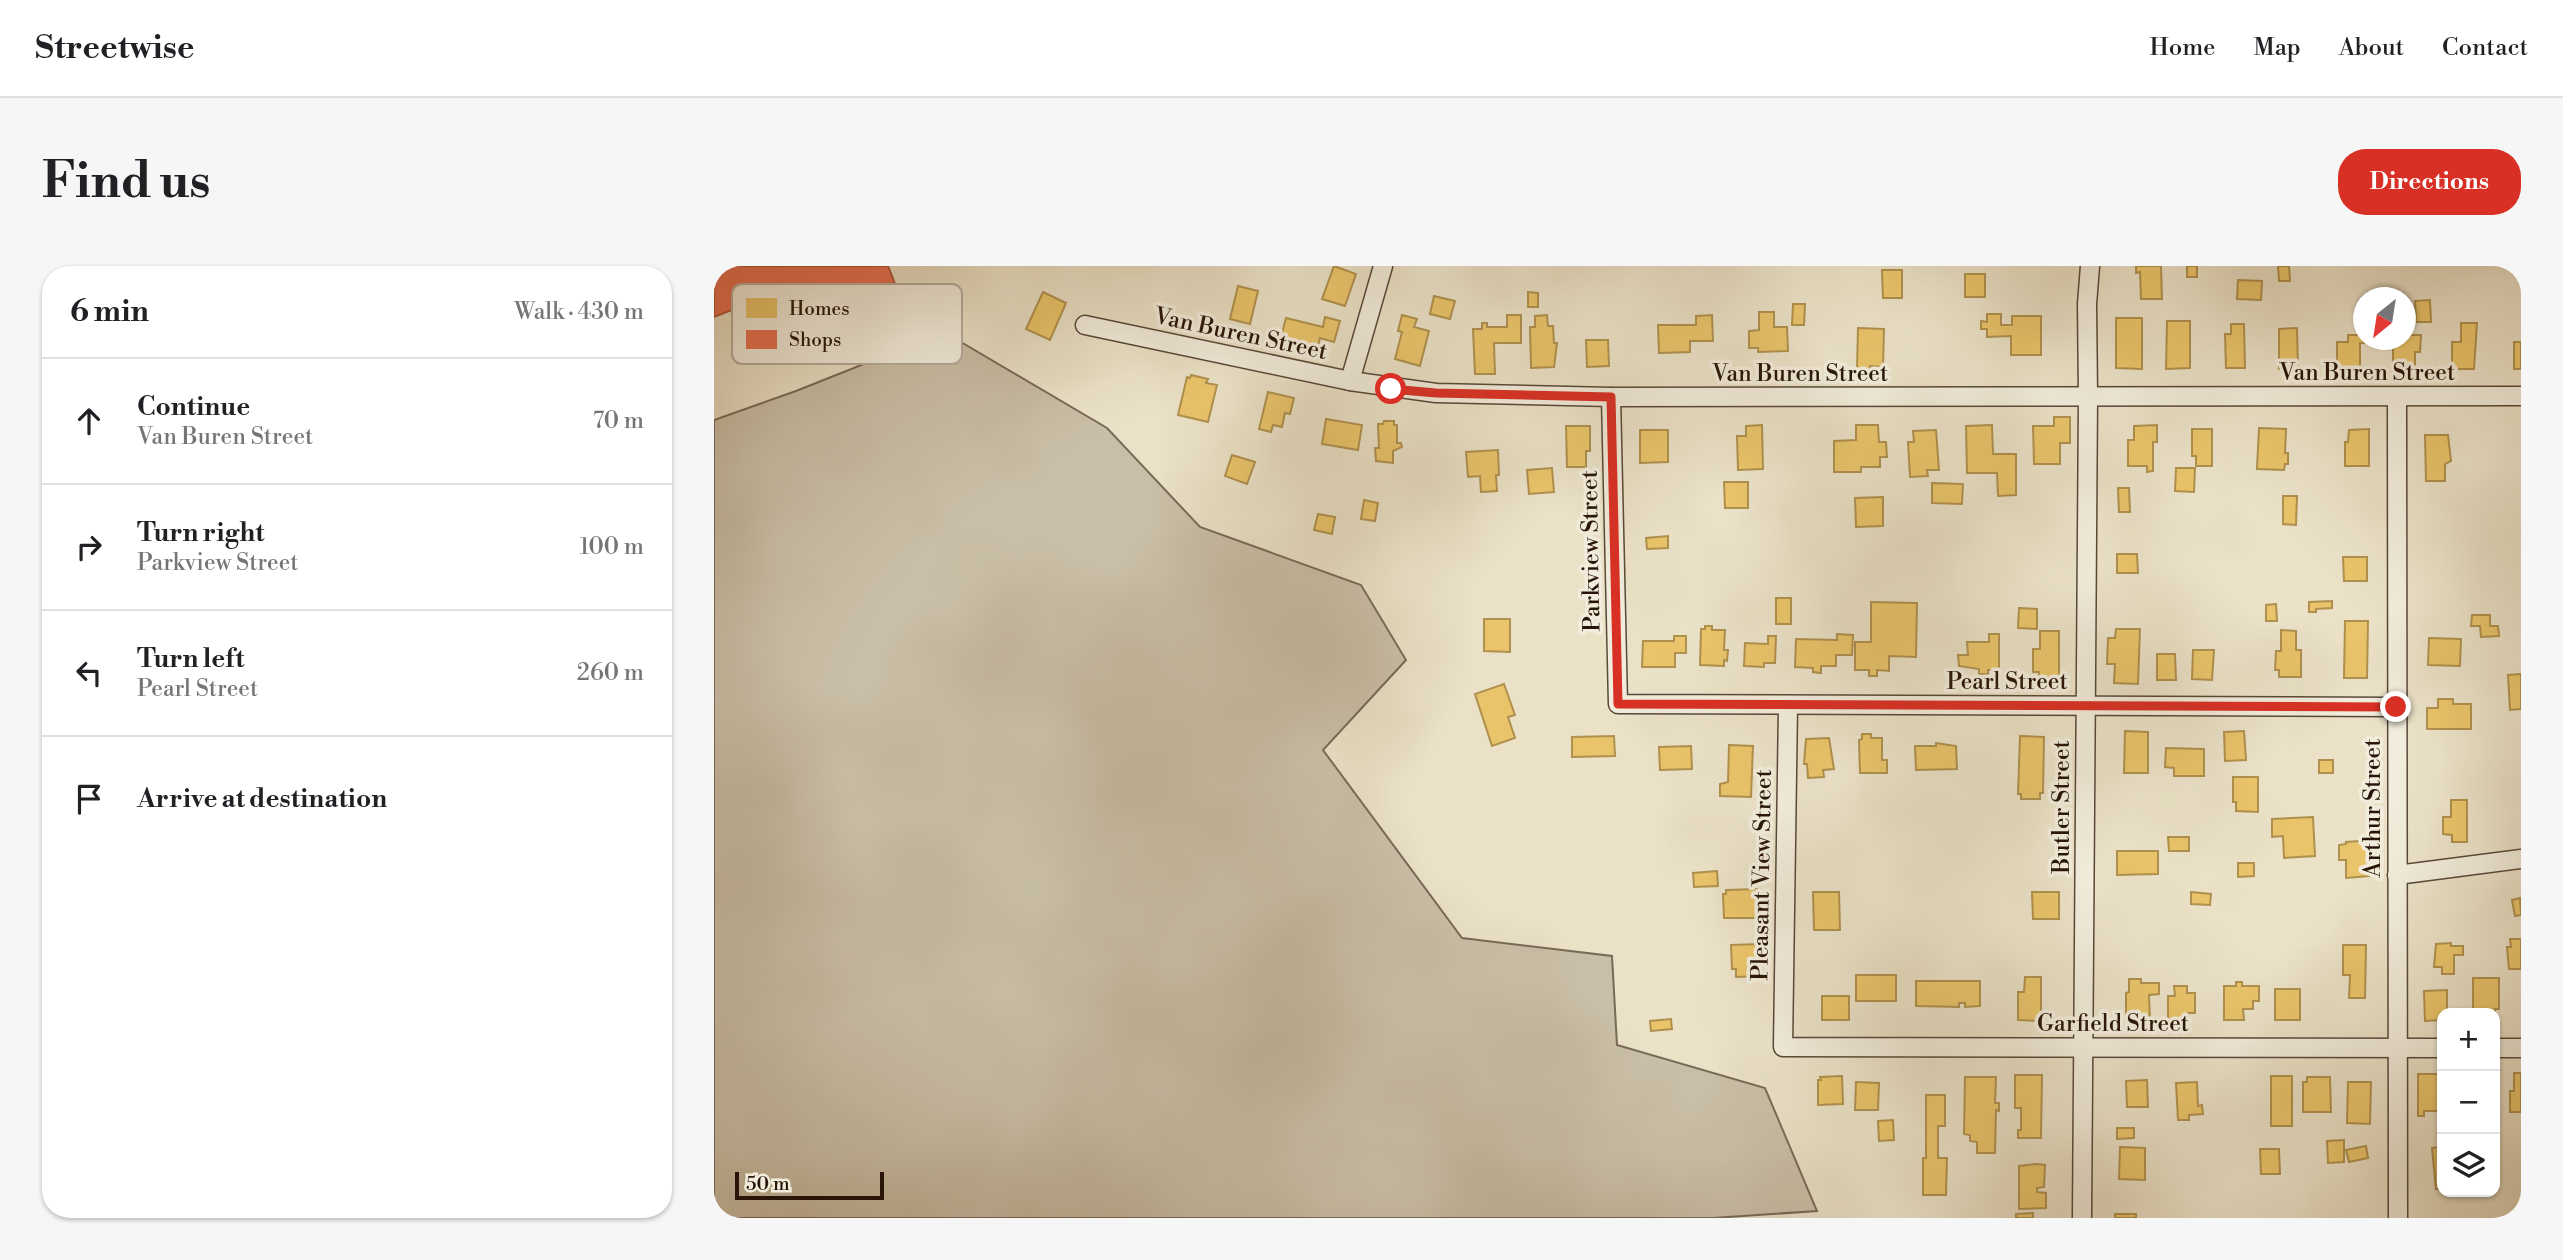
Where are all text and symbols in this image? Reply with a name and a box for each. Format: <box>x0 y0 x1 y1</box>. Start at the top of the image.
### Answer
text: Streetwise <box>35 28 195 69</box>
text: Home <box>2150 33 2215 63</box>
text: Map <box>2253 33 2301 63</box>
text: About <box>2339 33 2404 63</box>
text: Contact <box>2442 33 2528 63</box>
button: Directions <box>2338 149 2521 215</box>
text: Find us <box>42 152 211 213</box>
legend <box>732 284 962 364</box>
north arrow <box>2353 287 2416 350</box>
text: 6 min <box>70 293 149 331</box>
text: Homes <box>789 297 849 321</box>
text: Walk · 430 m <box>514 298 644 326</box>
street label: Van Buren Street <box>1151 302 1330 366</box>
text: Shops <box>789 328 841 352</box>
street label: Van Buren Street <box>2278 359 2455 387</box>
street label: Van Buren Street <box>1711 360 1888 388</box>
route start <box>1375 373 1406 404</box>
text: Continue <box>137 391 250 423</box>
icon: ahead <box>70 402 108 440</box>
text: 70 m <box>593 407 644 435</box>
text: Van Buren Street <box>137 423 313 451</box>
street label: Parkview Street <box>1576 470 1606 632</box>
text: Turn right <box>137 517 265 549</box>
icon: right <box>70 528 108 566</box>
text: 100 m <box>579 533 644 561</box>
text: Parkview Street <box>137 549 298 577</box>
text: Turn left <box>137 643 245 675</box>
icon: left <box>70 654 108 692</box>
text: 260 m <box>577 659 644 687</box>
street label: Pearl Street <box>1946 668 2068 696</box>
text: Pearl Street <box>137 675 258 703</box>
route end <box>2380 691 2411 722</box>
street label: Arthur Street <box>2359 739 2387 878</box>
street label: Butler Street <box>2048 740 2076 875</box>
street label: Pleasant View Street <box>1746 769 1778 981</box>
icon: arrive <box>70 780 108 818</box>
text: Arrive at destination <box>137 783 387 815</box>
map controls <box>2437 1008 2500 1197</box>
button: + <box>2437 1008 2500 1071</box>
street label: Garfield Street <box>2037 1010 2189 1038</box>
button: − <box>2437 1071 2500 1134</box>
button: layers <box>2437 1134 2500 1197</box>
scale bar <box>735 1169 884 1201</box>
text: 50 m <box>746 1172 790 1196</box>

